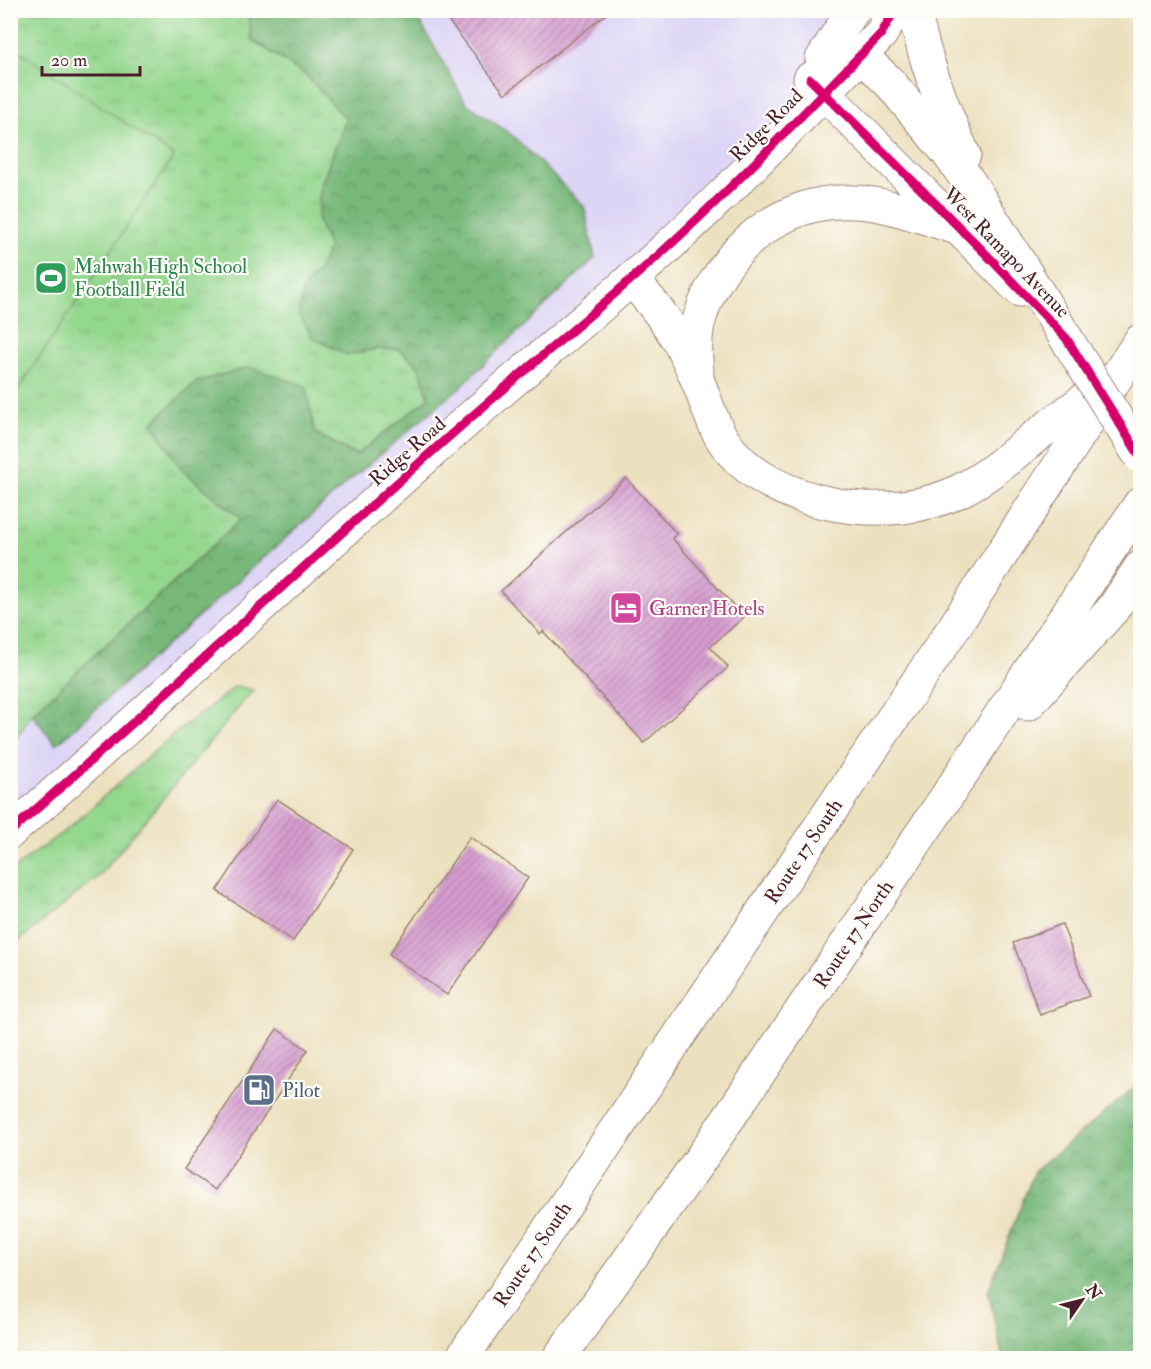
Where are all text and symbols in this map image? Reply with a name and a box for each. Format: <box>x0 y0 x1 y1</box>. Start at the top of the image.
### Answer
scale bar <box>42 39 140 77</box>
text: 20 m <box>51 49 87 72</box>
street label: Ridge Road <box>724 83 808 167</box>
street label: West Ramapo Avenue <box>936 181 1076 324</box>
place label: Mahwah High School Football Field <box>74 254 247 302</box>
sports icon: Mahwah High School Football Field <box>33 260 69 296</box>
street label: Ridge Road <box>364 411 451 492</box>
hotel icon: Garner Hotels <box>608 590 644 626</box>
place label: Garner Hotels <box>649 596 765 621</box>
street label: Route 17 South <box>759 793 848 909</box>
street label: Route 17 North <box>808 875 899 993</box>
fuel station icon: Pilot <box>241 1072 277 1108</box>
place label: Pilot <box>282 1078 321 1103</box>
street label: Route 17 South <box>488 1196 577 1312</box>
north arrow <box>1052 1270 1112 1330</box>
text: N <box>1081 1280 1106 1304</box>

